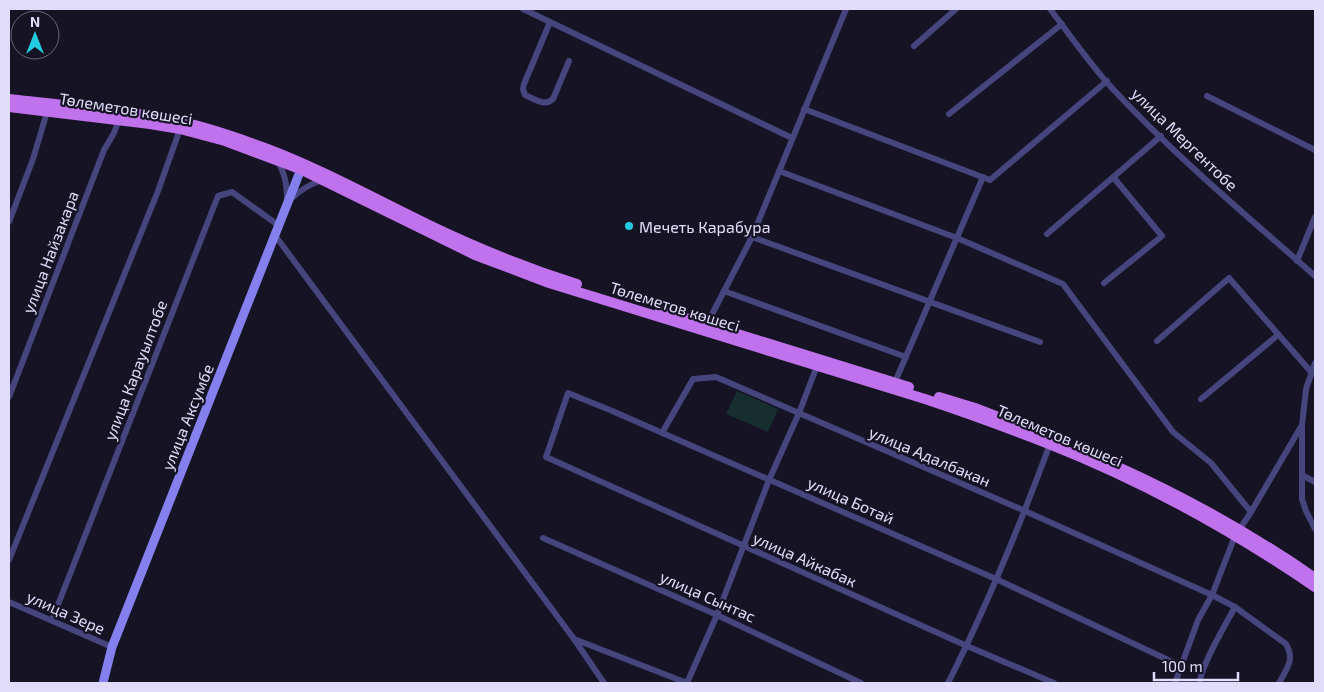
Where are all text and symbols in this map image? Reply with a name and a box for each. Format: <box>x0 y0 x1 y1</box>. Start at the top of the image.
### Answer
north arrow <box>10 10 60 60</box>
text: N <box>30 13 40 30</box>
street label: улица Мергентобе <box>1127 83 1242 195</box>
street label: Төлеметов көшесі <box>58 88 194 128</box>
street label: улица Найзакара <box>18 188 83 316</box>
place label: Мечеть Карабура <box>639 217 771 237</box>
marker: Мечеть Карабура <box>623 220 635 232</box>
street label: Төлеметов көшесі <box>608 277 742 335</box>
street label: улица Карауылтобе <box>100 297 171 443</box>
street label: улица Аксумбе <box>157 361 218 473</box>
street label: Төлеметов көшесі <box>994 400 1126 470</box>
street label: улица Адалбакан <box>866 422 994 491</box>
street label: улица Ботай <box>804 472 897 528</box>
street label: улица Айкабак <box>750 528 860 591</box>
street label: улица Сынтас <box>657 566 759 627</box>
street label: улица Зере <box>24 586 108 639</box>
scale bar <box>1154 650 1238 682</box>
text: 100 m <box>1162 657 1203 675</box>

